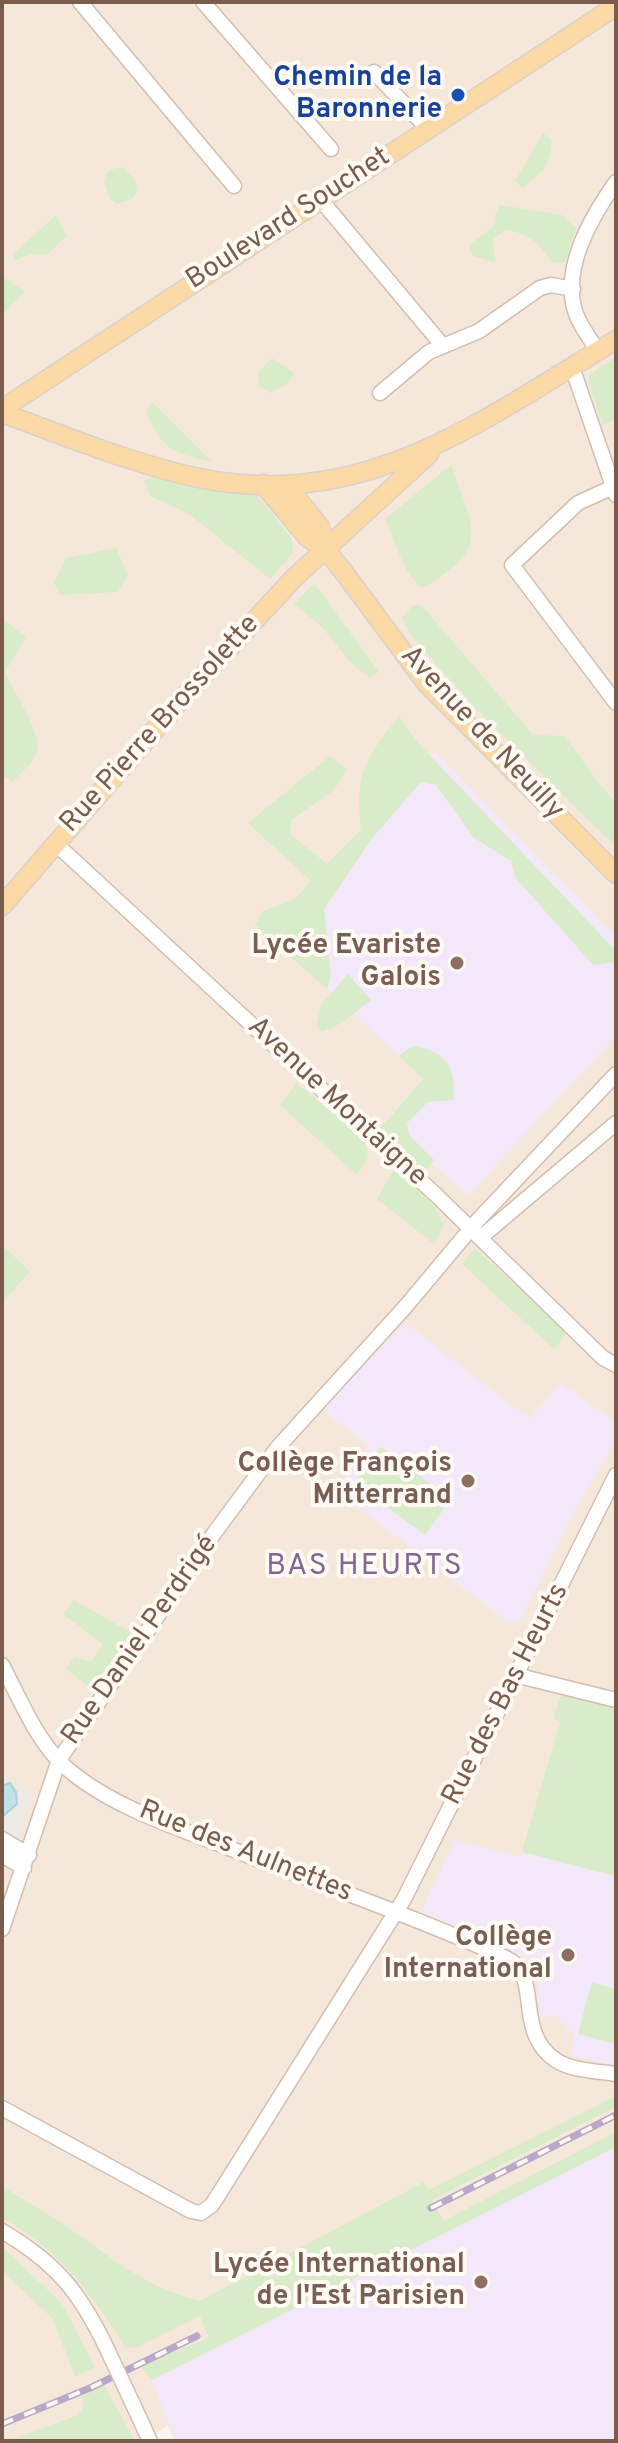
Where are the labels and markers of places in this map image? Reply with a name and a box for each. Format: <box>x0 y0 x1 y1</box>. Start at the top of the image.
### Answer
place label: Chemin de la Baronnerie <box>273 62 442 128</box>
marker: Chemin de la Baronnerie <box>449 86 467 104</box>
place label: Lycée Evariste Galois <box>251 930 441 996</box>
marker: Lycée Evariste Galois <box>448 954 466 972</box>
place label: Collège François Mitterrand <box>238 1448 452 1514</box>
marker: Collège François Mitterrand <box>459 1472 477 1490</box>
place label: Collège International <box>384 1922 552 1988</box>
marker: Collège International <box>559 1946 577 1964</box>
place label: Lycée International de l'Est Parisien <box>213 2249 465 2315</box>
marker: Lycée International de l'Est Parisien <box>472 2273 490 2291</box>

